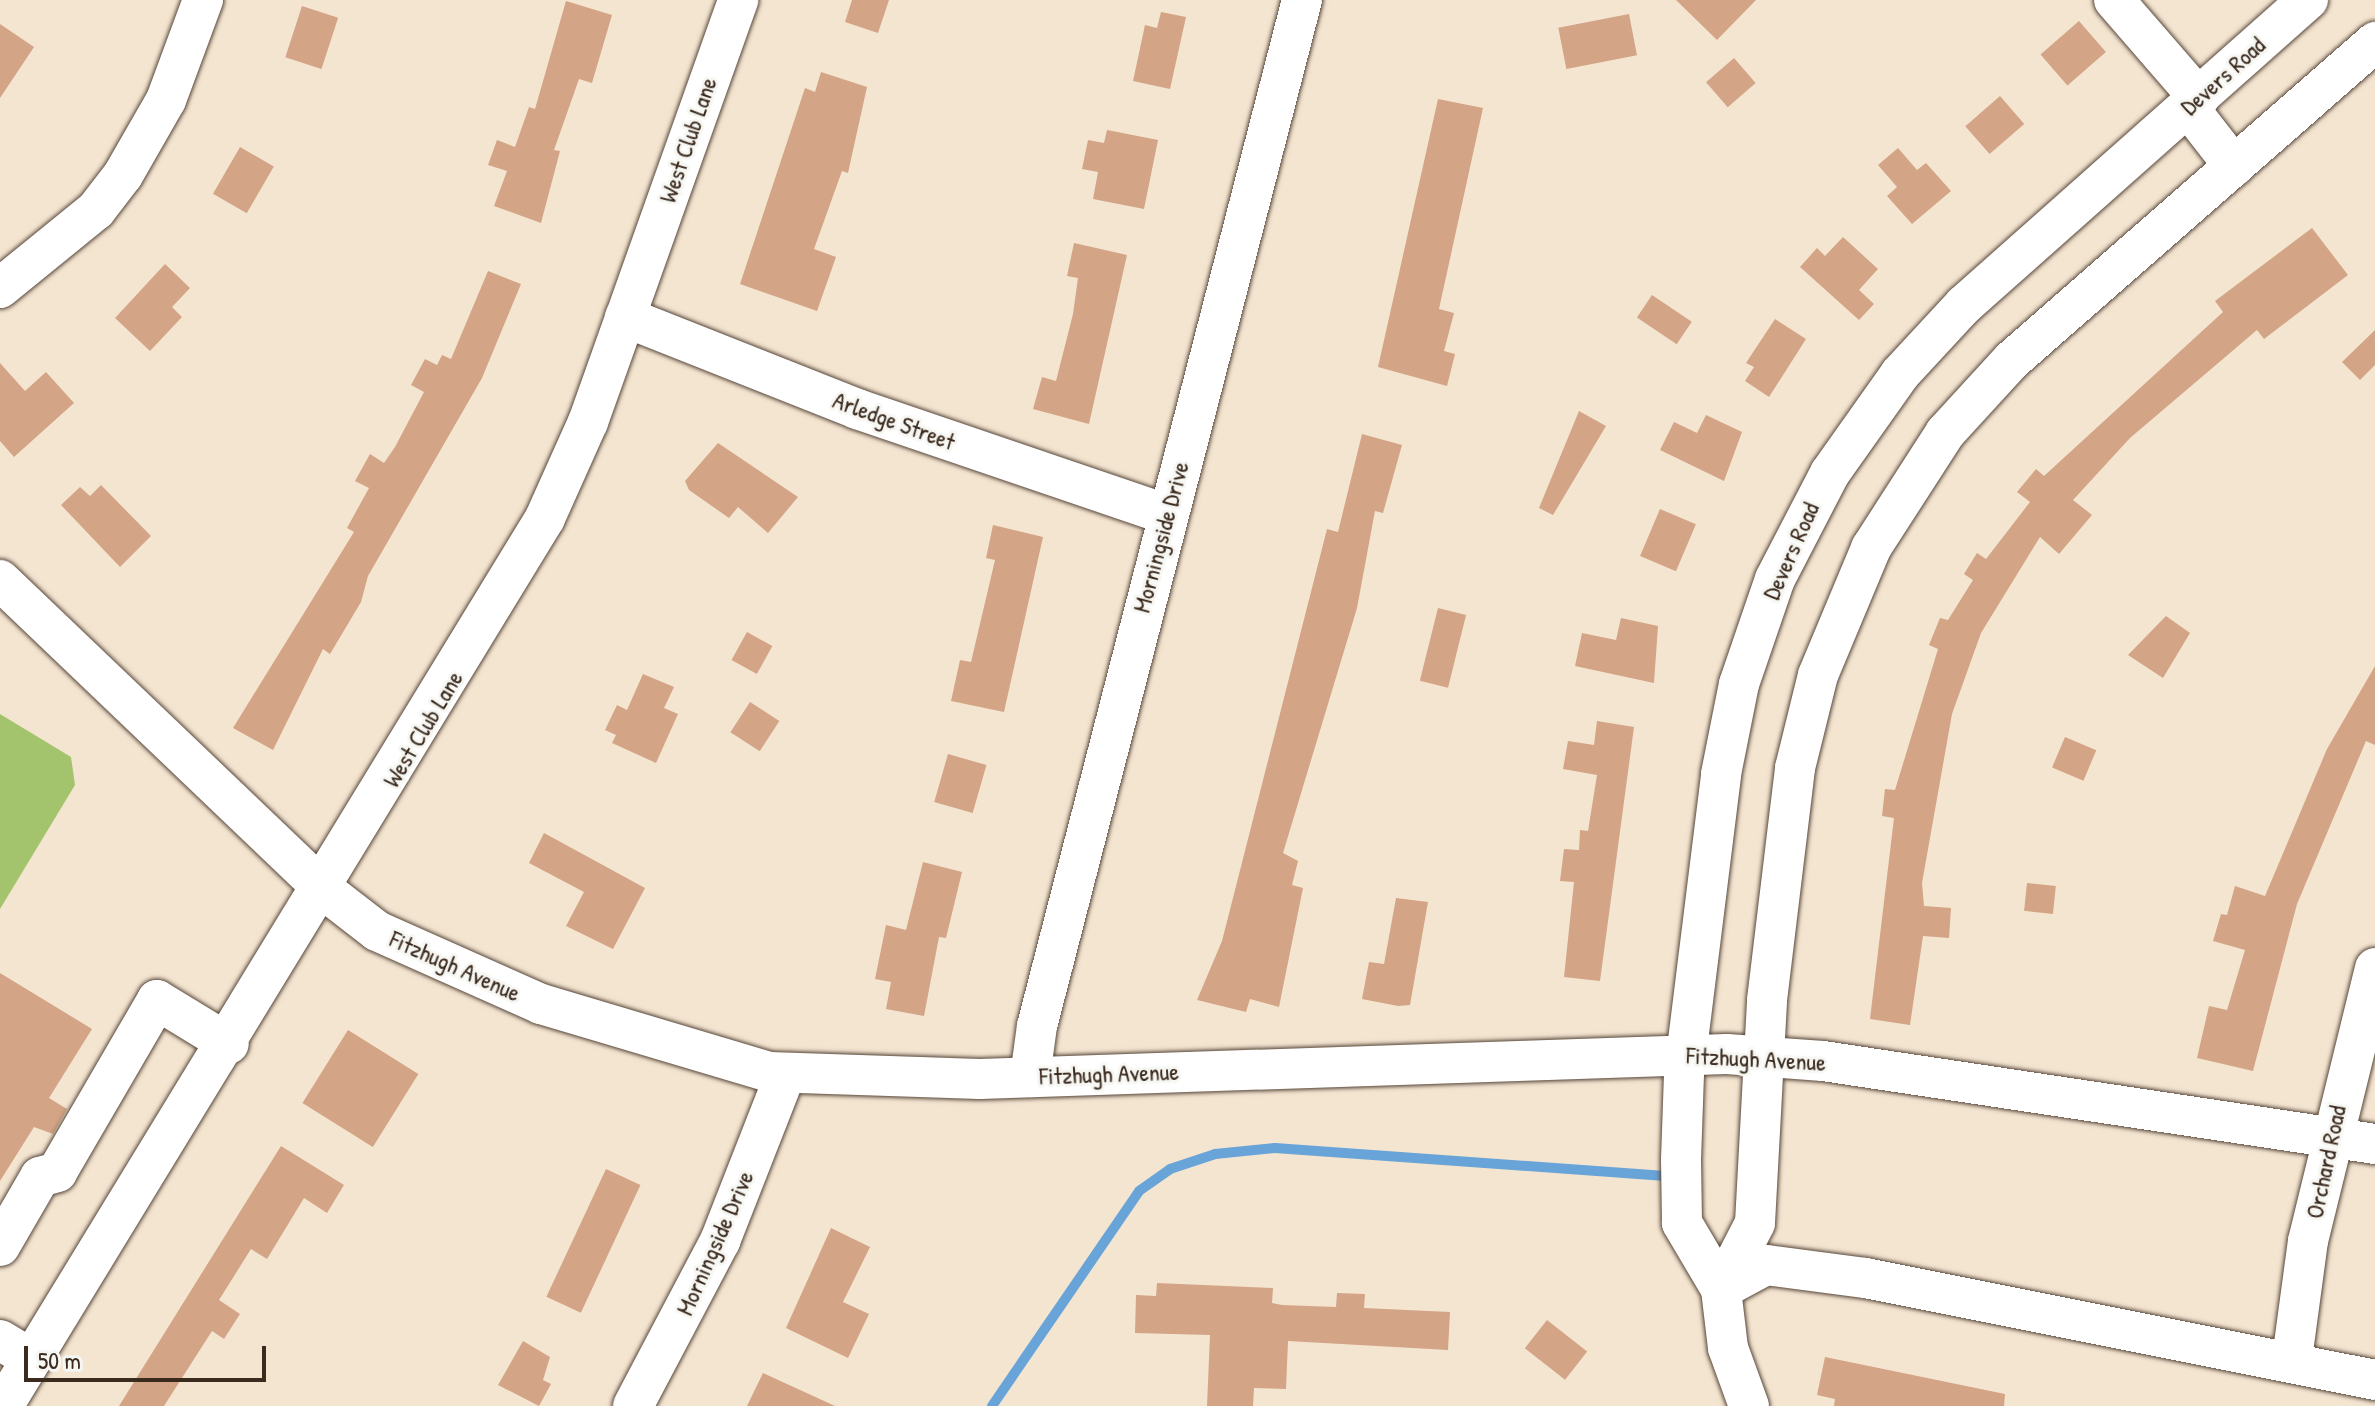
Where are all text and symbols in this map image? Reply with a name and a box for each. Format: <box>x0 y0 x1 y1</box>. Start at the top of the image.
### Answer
street label: Devers Road <box>2175 31 2271 121</box>
street label: West Club Lane <box>653 74 723 206</box>
street label: Arledge Street <box>829 386 959 456</box>
street label: Morningside Drive <box>1127 458 1195 616</box>
street label: Devers Road <box>1757 498 1825 604</box>
street label: West Club Lane <box>377 666 469 792</box>
street label: Fitzhugh Avenue <box>385 924 525 1008</box>
street label: Fitzhugh Avenue <box>1685 1041 1827 1077</box>
street label: Fitzhugh Avenue <box>1039 1057 1179 1091</box>
street label: Orchard Road <box>2300 1103 2352 1221</box>
street label: Morningside Drive <box>670 1166 760 1320</box>
scale bar <box>28 1330 270 1380</box>
text: 50 m <box>38 1344 81 1376</box>

